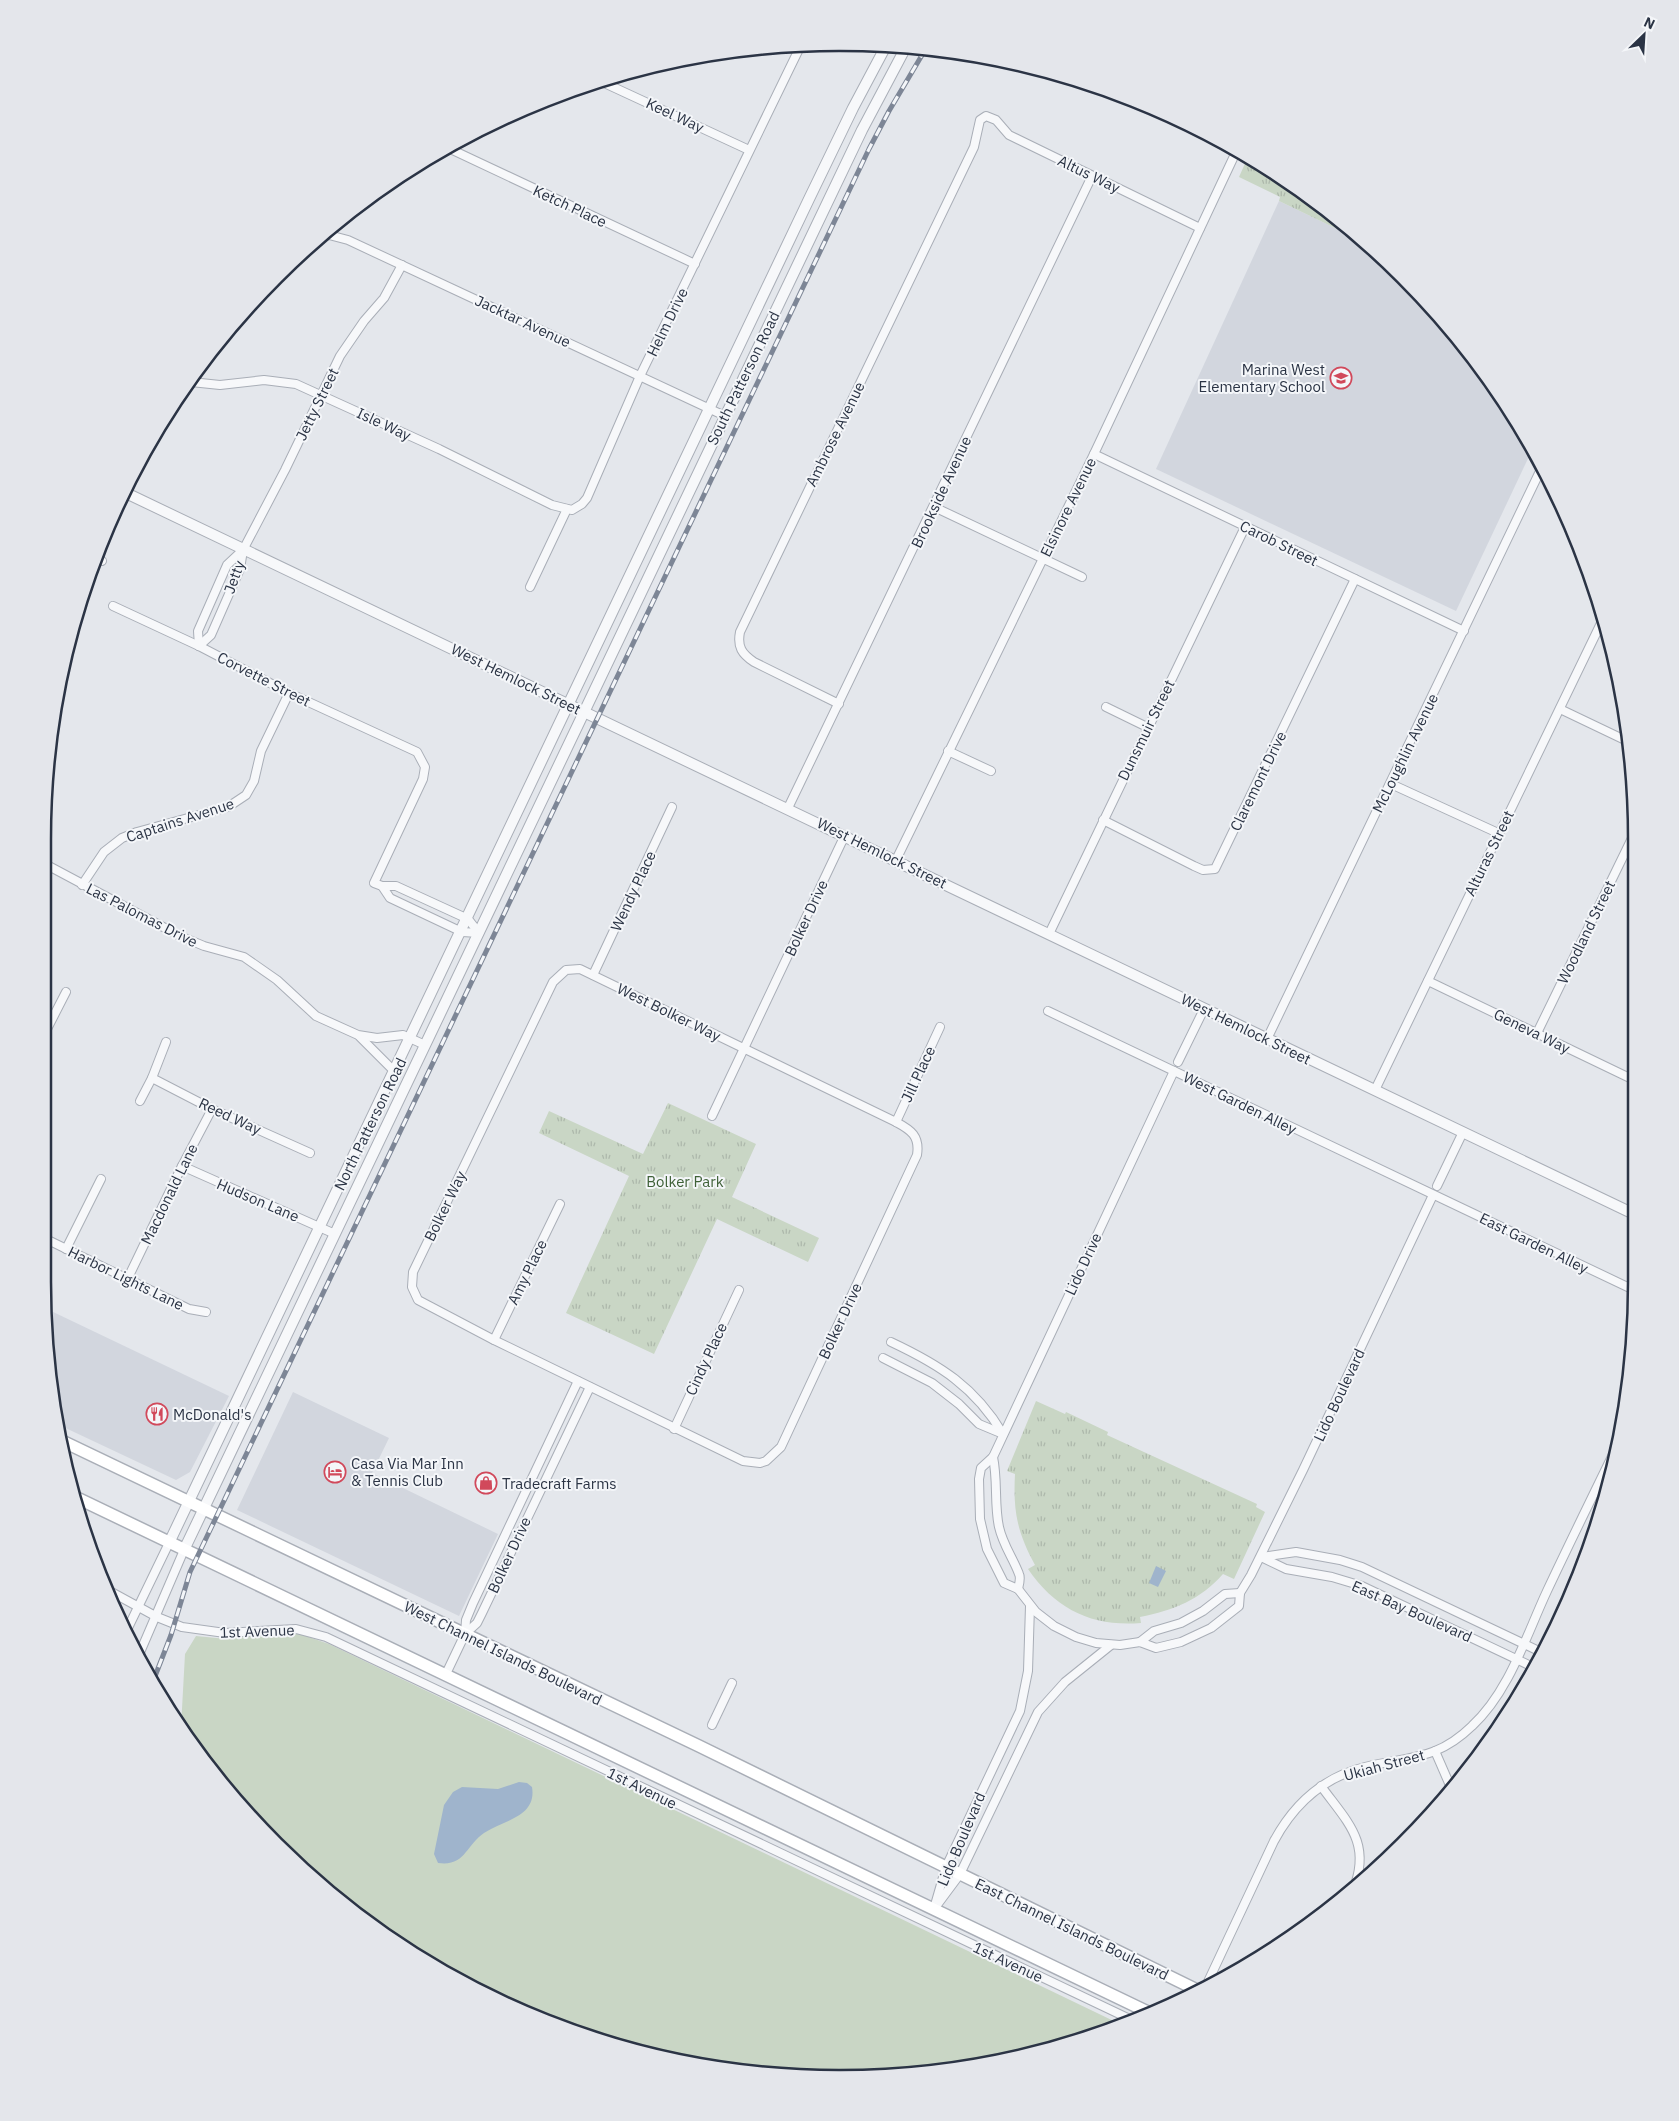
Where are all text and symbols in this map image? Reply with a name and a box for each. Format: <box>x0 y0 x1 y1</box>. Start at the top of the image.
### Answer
north arrow <box>1619 10 1669 60</box>
text: N <box>1641 13 1658 34</box>
street label: Keel Way <box>643 93 708 137</box>
street label: Altus Way <box>1055 151 1124 197</box>
street label: Ketch Place <box>530 181 610 231</box>
street label: Helm Drive <box>642 284 692 360</box>
street label: Jacktar Avenue <box>472 291 574 351</box>
street label: South Patterson Road <box>702 308 784 448</box>
place label: Marina West Elementary School <box>1198 360 1325 396</box>
street label: Jetty Street <box>291 365 343 443</box>
school or university icon: Marina West Elementary School <box>1329 366 1353 390</box>
street label: Ambrose Avenue <box>801 378 869 490</box>
street label: Isle Way <box>354 403 415 445</box>
street label: Brookside Avenue <box>907 433 975 551</box>
street label: Elsinore Avenue <box>1036 454 1100 560</box>
street label: Carob Street <box>1237 516 1321 570</box>
street label: Jetty <box>219 557 249 596</box>
street label: West Hemlock Street <box>448 639 584 719</box>
street label: Corvette Street <box>214 647 314 711</box>
street label: Dunsmuir Street <box>1113 676 1179 784</box>
street label: McLoughlin Avenue <box>1368 690 1442 816</box>
street label: Claremont Drive <box>1226 728 1290 834</box>
street label: Captains Avenue <box>124 794 236 846</box>
street label: Alturas Street <box>1460 807 1518 899</box>
street label: West Hemlock Street <box>814 813 950 893</box>
street label: Wendy Place <box>606 848 660 934</box>
street label: Bolker Drive <box>780 877 832 959</box>
street label: Woodland Street <box>1553 877 1619 987</box>
street label: Las Palomas Drive <box>83 879 201 951</box>
street label: West Bolker Way <box>614 979 725 1046</box>
street label: West Hemlock Street <box>1178 989 1314 1069</box>
street label: Geneva Way <box>1491 1004 1574 1058</box>
street label: Jill Place <box>897 1043 939 1105</box>
street label: North Patterson Road <box>330 1055 410 1193</box>
street label: West Garden Alley <box>1180 1067 1300 1139</box>
street label: Reed Way <box>196 1093 265 1139</box>
street label: Macdonald Lane <box>136 1140 202 1248</box>
street label: Bolker Way <box>420 1167 470 1244</box>
park label: Bolker Park <box>646 1172 724 1191</box>
street label: Hudson Lane <box>214 1174 302 1226</box>
street label: East Garden Alley <box>1476 1208 1592 1278</box>
street label: Lido Drive <box>1060 1230 1106 1298</box>
street label: Amy Place <box>503 1236 551 1308</box>
street label: Harbor Lights Lane <box>65 1242 187 1314</box>
street label: Bolker Drive <box>814 1280 866 1362</box>
street label: Cindy Place <box>681 1320 731 1398</box>
street label: Lido Boulevard <box>1309 1346 1369 1444</box>
restaurant icon: McDonald's <box>145 1402 169 1426</box>
place label: McDonald's <box>173 1405 251 1424</box>
place label: Casa Via Mar Inn & Tennis Club <box>351 1454 464 1490</box>
hotel icon: Casa Via Mar Inn & Tennis Club <box>323 1460 347 1484</box>
shop icon: Tradecraft Farms <box>474 1471 498 1495</box>
place label: Tradecraft Farms <box>502 1474 617 1493</box>
street label: Bolker Drive <box>483 1514 535 1596</box>
street label: East Bay Boulevard <box>1349 1576 1475 1646</box>
street label: West Channel Islands Boulevard <box>401 1597 605 1709</box>
street label: 1st Avenue <box>219 1620 295 1642</box>
street label: Ukiah Street <box>1341 1745 1427 1785</box>
street label: 1st Avenue <box>604 1763 680 1813</box>
street label: Lido Boulevard <box>933 1789 989 1889</box>
street label: East Channel Islands Boulevard <box>972 1874 1172 1984</box>
street label: 1st Avenue <box>970 1938 1046 1986</box>

